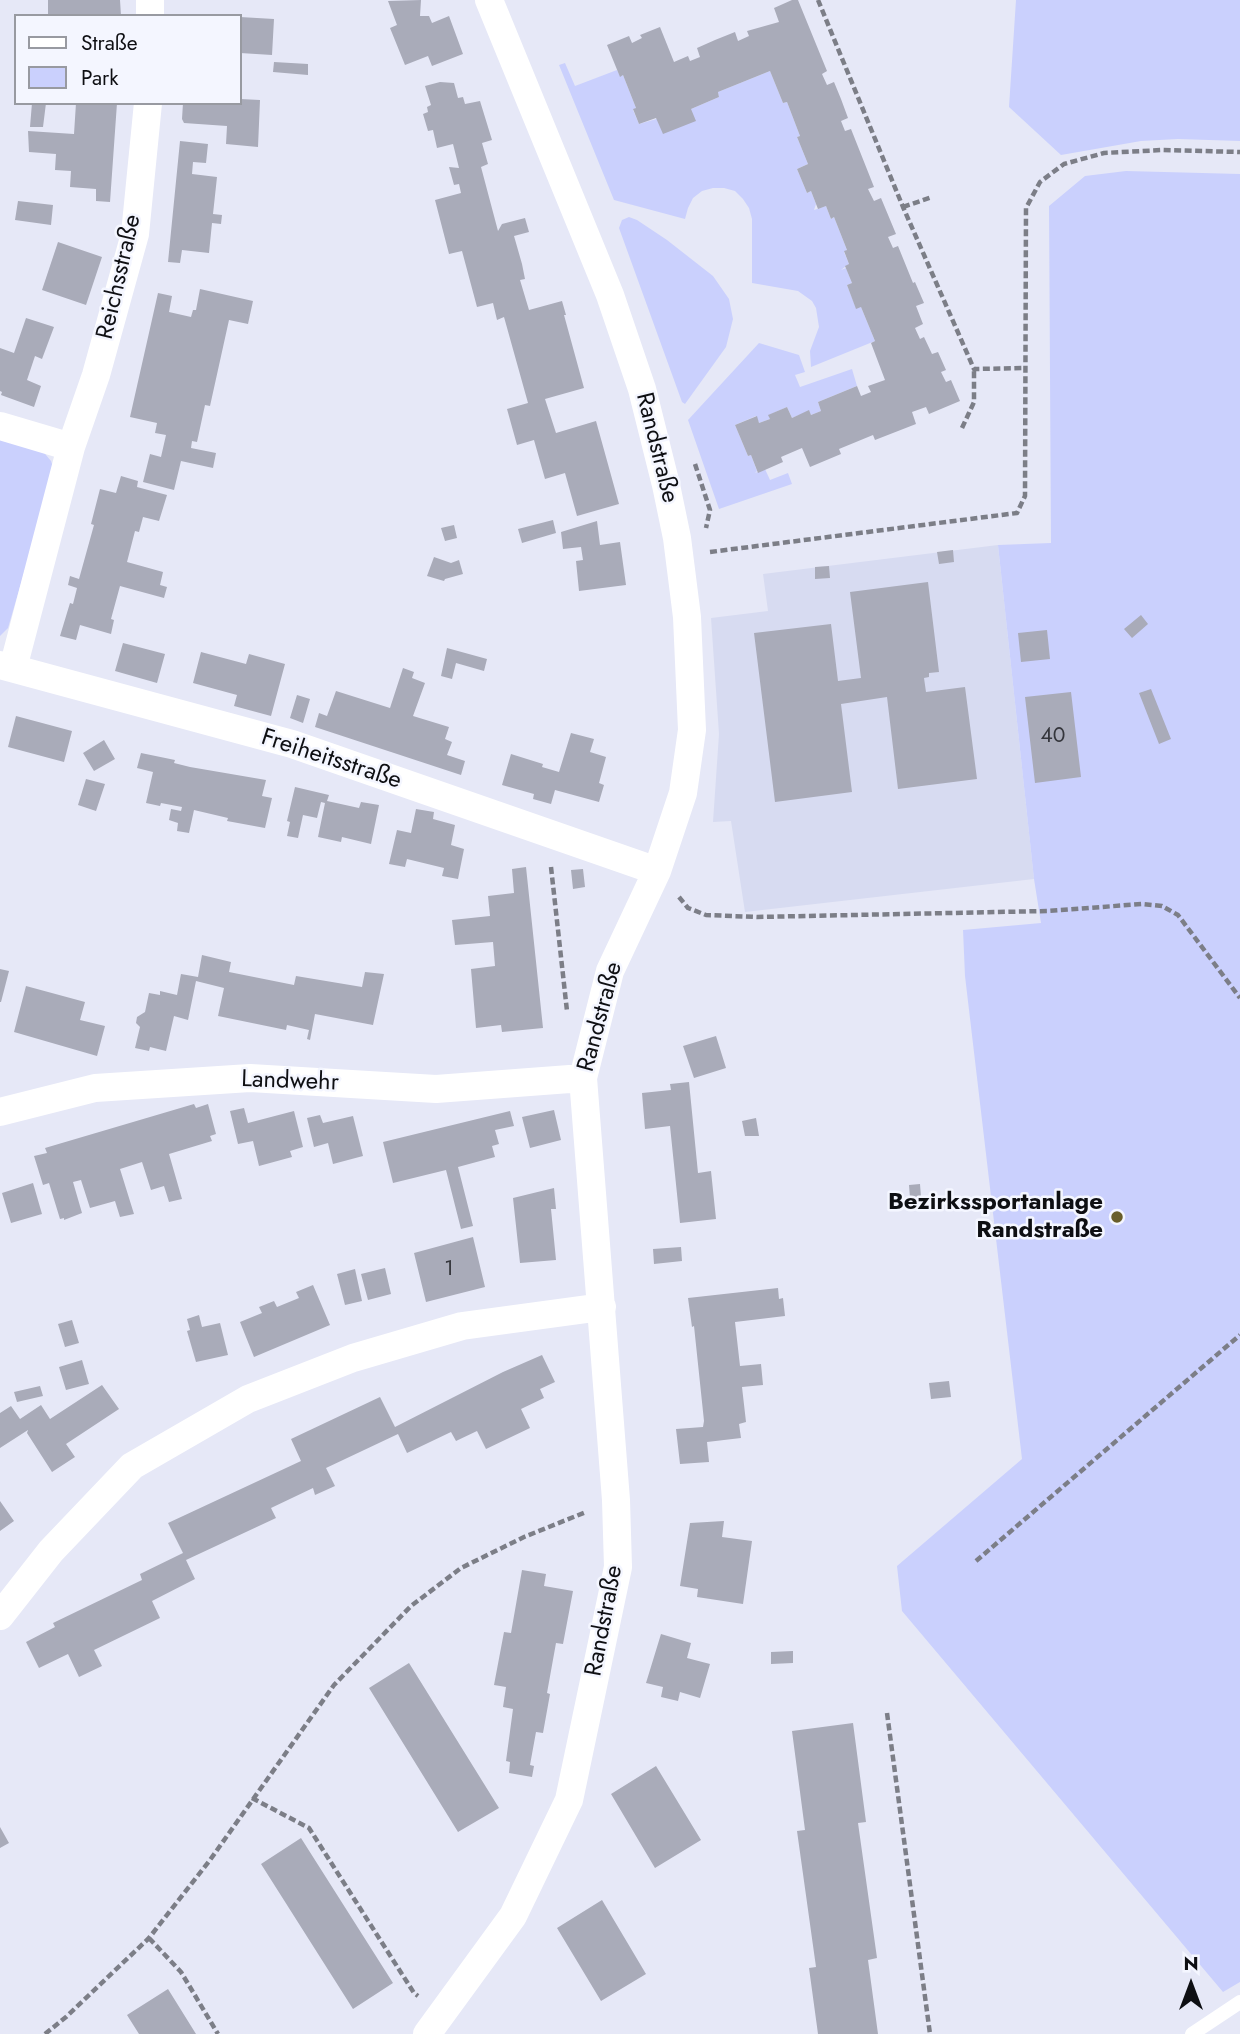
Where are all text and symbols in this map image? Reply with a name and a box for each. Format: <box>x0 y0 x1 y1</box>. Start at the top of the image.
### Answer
legend <box>14 14 242 105</box>
text: Straße <box>81 28 138 58</box>
text: Park <box>81 63 118 93</box>
street label: Reichsstraße <box>92 212 148 342</box>
street label: Randstraße <box>628 390 684 506</box>
street label: Freiheitsstraße <box>257 724 405 796</box>
house number: 40 <box>1041 724 1065 750</box>
street label: Randstraße <box>573 959 629 1075</box>
street label: Landwehr <box>241 1066 339 1098</box>
place label: Bezirkssportanlage Randstraße <box>888 1189 1103 1245</box>
marker: Bezirkssportanlage Randstraße <box>1109 1209 1125 1225</box>
house number: 1 <box>444 1257 454 1283</box>
street label: Randstraße <box>580 1563 630 1679</box>
north arrow <box>1156 1950 1226 2020</box>
text: N <box>1183 1950 1199 1977</box>

